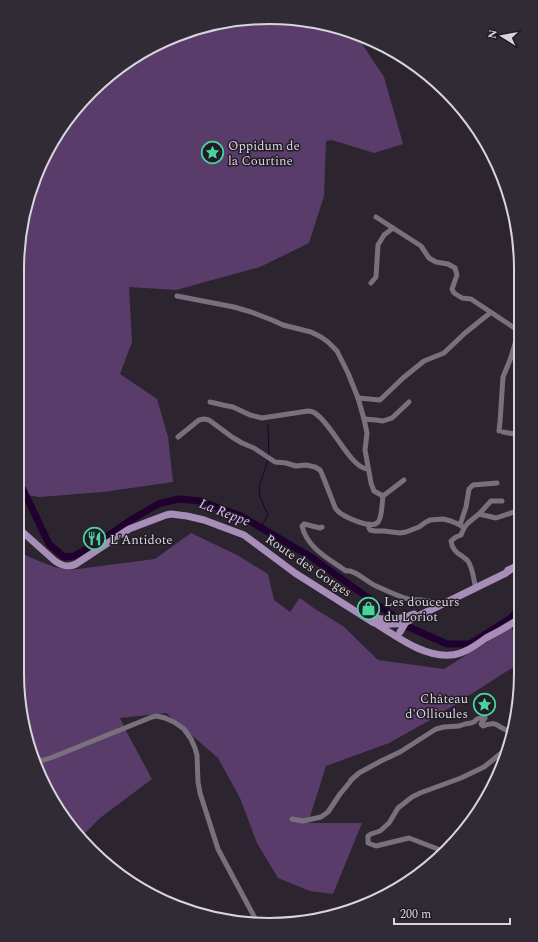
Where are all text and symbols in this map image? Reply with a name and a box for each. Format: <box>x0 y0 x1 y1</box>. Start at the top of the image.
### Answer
north arrow <box>482 16 522 56</box>
text: N <box>483 28 502 40</box>
place label: Oppidum de la Courtine <box>228 136 300 171</box>
place icon: Oppidum de la Courtine <box>200 139 226 165</box>
water label: La Reppe <box>196 493 254 532</box>
restaurant icon: L'Antidote <box>82 526 108 552</box>
street label: Route des Gorges <box>261 529 356 602</box>
place label: L'Antidote <box>110 530 173 550</box>
place label: Les douceurs du Loriot <box>384 592 460 627</box>
shop icon: Les douceurs du Loriot <box>355 595 381 621</box>
place label: Château d'Ollioules <box>405 689 468 724</box>
place icon: Château d'Ollioules <box>471 692 497 718</box>
scale bar <box>394 900 510 926</box>
text: 200 m <box>400 905 431 924</box>

